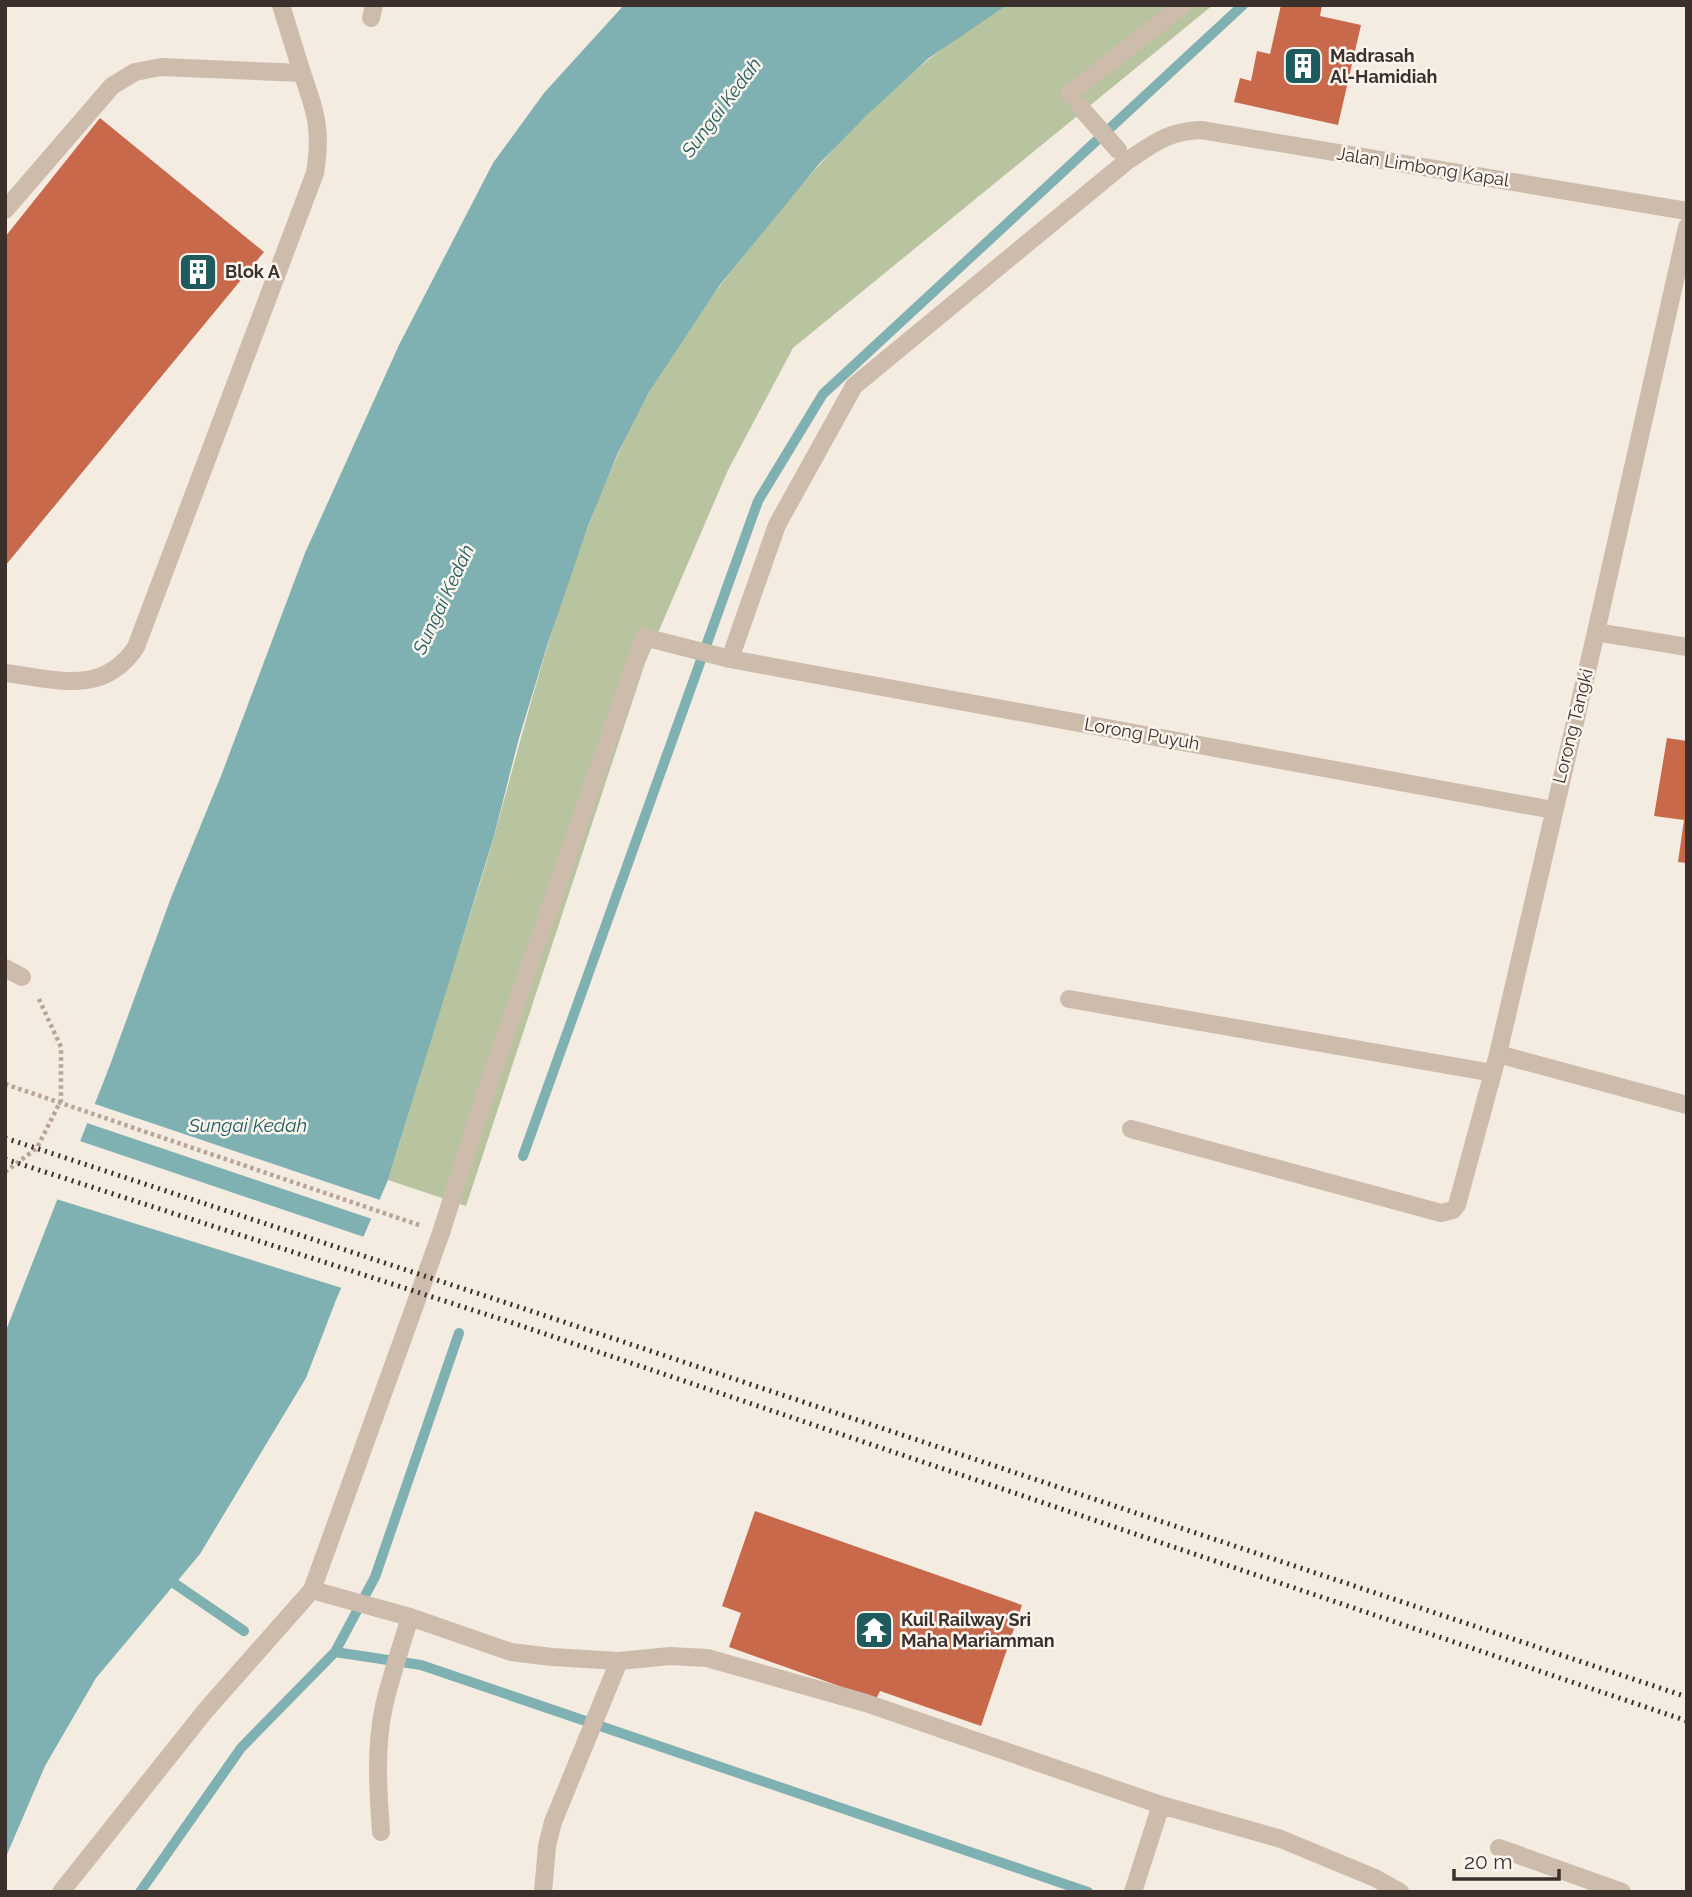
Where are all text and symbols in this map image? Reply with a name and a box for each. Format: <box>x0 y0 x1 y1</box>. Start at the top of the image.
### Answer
building icon: Madrasah Al-Hamidiah <box>1282 45 1324 87</box>
place label: Madrasah Al-Hamidiah <box>1330 45 1438 87</box>
water label: Sungai Kedah <box>676 53 765 162</box>
street label: Jalan Limbong Kapal <box>1335 143 1511 191</box>
building icon: Blok A <box>177 251 219 293</box>
place label: Blok A <box>225 261 281 282</box>
water label: Sungai Kedah <box>408 541 478 658</box>
street label: Lorong Tangki <box>1548 666 1597 785</box>
street label: Lorong Puyuh <box>1083 713 1201 754</box>
water label: Sungai Kedah <box>188 1114 307 1136</box>
temple icon: Kuil Railway Sri Maha Mariamman <box>853 1609 895 1651</box>
place label: Kuil Railway Sri Maha Mariamman <box>901 1609 1055 1651</box>
scale bar <box>1454 1838 1559 1882</box>
text: 20 m <box>1464 1849 1512 1874</box>

